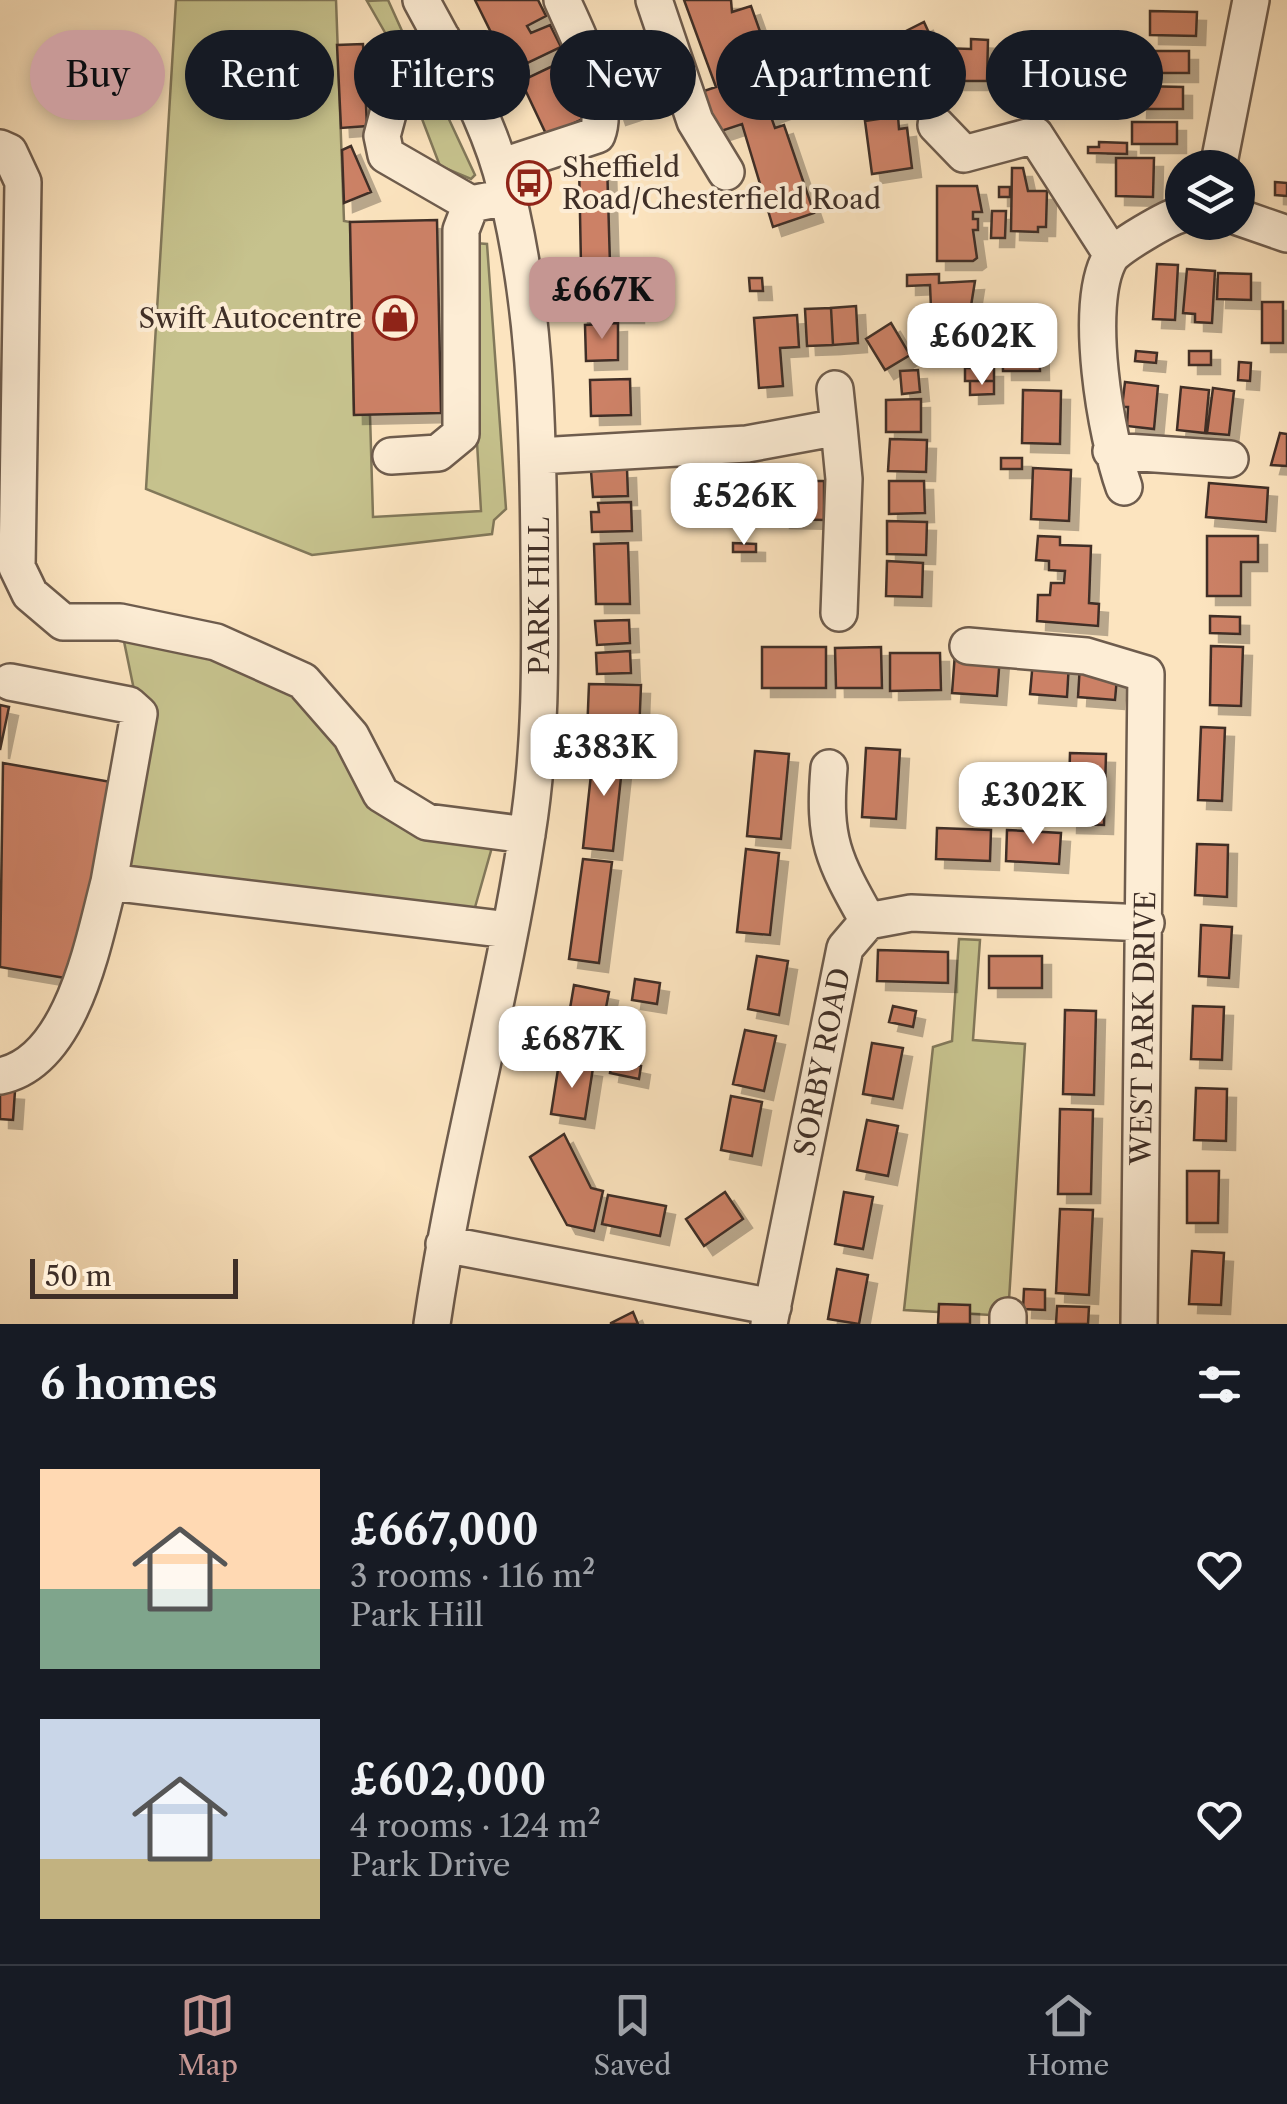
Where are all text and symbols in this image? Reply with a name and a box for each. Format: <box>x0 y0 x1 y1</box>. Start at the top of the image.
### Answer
chip: Buy <box>30 30 165 120</box>
chip: Rent <box>185 30 334 120</box>
chip: Filters <box>354 30 530 120</box>
chip: New <box>550 30 696 120</box>
chip: Apartment <box>716 30 966 120</box>
chip: House <box>986 30 1163 120</box>
place label: Sheffield Road/Chesterfield Road <box>562 150 881 216</box>
map controls <box>1165 150 1255 240</box>
button: layers <box>1165 150 1255 240</box>
bus stop icon: Sheffield Road/Chesterfield Road <box>506 160 552 206</box>
pin: £667K <box>532 257 672 342</box>
text: £667K <box>551 270 653 309</box>
shop icon: Swift Autocentre <box>372 295 418 341</box>
place label: Swift Autocentre <box>139 301 362 335</box>
pin: £602K <box>912 303 1052 388</box>
text: £602K <box>929 316 1035 355</box>
pin: £526K <box>674 463 814 548</box>
text: £526K <box>693 476 795 515</box>
street label: PARK HILL <box>522 517 556 675</box>
pin: £383K <box>534 714 674 799</box>
text: £383K <box>553 727 655 766</box>
pin: £302K <box>963 762 1103 847</box>
text: £302K <box>981 775 1085 814</box>
street label: WEST PARK DRIVE <box>1124 891 1162 1166</box>
street label: SORBY ROAD <box>787 965 857 1159</box>
pin: £687K <box>502 1006 642 1091</box>
text: £687K <box>521 1019 623 1058</box>
scale bar <box>30 1254 238 1298</box>
text: 50 m <box>45 1259 112 1293</box>
icon: filters <box>1192 1357 1247 1412</box>
text: 6 homes <box>40 1358 218 1410</box>
text: £667,000 <box>350 1504 539 1556</box>
icon: home <box>120 1509 240 1629</box>
icon: heart <box>1192 1542 1247 1597</box>
text: 3 rooms · 116 m² <box>350 1556 595 1595</box>
text: Park Hill <box>350 1595 484 1634</box>
text: £602,000 <box>350 1754 546 1806</box>
icon: home <box>120 1759 240 1879</box>
icon: heart <box>1192 1792 1247 1847</box>
text: 4 rooms · 124 m² <box>350 1806 601 1845</box>
text: Park Drive <box>350 1845 511 1884</box>
tab: Map <box>178 1988 238 2082</box>
tab: Saved <box>594 1988 671 2082</box>
tab: Home <box>1027 1988 1109 2082</box>

